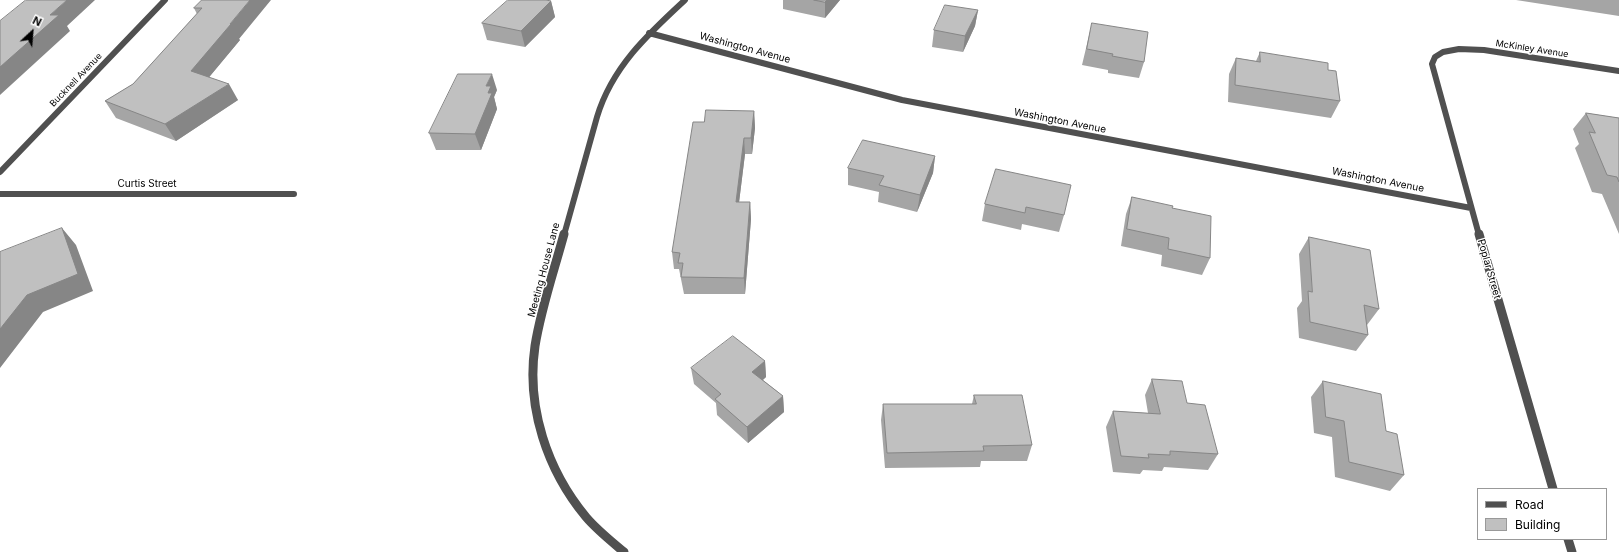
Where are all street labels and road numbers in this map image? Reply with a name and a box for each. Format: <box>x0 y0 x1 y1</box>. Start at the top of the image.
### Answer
street label: Washington Avenue <box>698 30 792 66</box>
street label: McKinley Avenue <box>1495 38 1569 60</box>
street label: Bucknell Avenue <box>48 51 104 109</box>
street label: Washington Avenue <box>1013 106 1107 136</box>
street label: Washington Avenue <box>1331 165 1425 195</box>
street label: Curtis Street <box>117 178 177 190</box>
street label: Meeting House Lane <box>526 221 562 319</box>
street label: Poplar Street <box>1475 238 1503 300</box>

